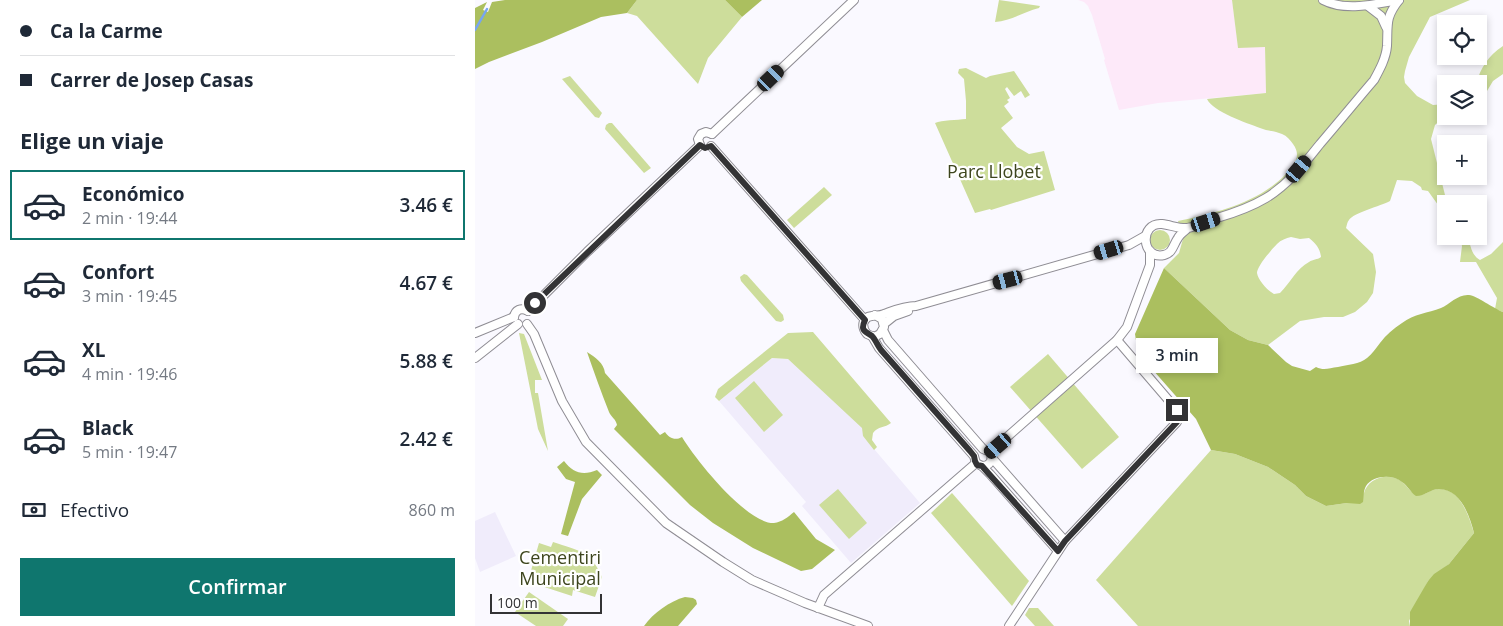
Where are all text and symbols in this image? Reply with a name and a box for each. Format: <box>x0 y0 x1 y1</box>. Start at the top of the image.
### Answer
map controls <box>1437 15 1487 245</box>
button: locate <box>1437 15 1487 65</box>
text: Ca la Carme <box>50 18 163 44</box>
car <box>755 62 787 94</box>
text: Carrer de Josep Casas <box>50 67 253 93</box>
button: layers <box>1437 75 1487 125</box>
text: Elige un viaje <box>20 125 164 155</box>
button: + <box>1437 135 1487 185</box>
car <box>1283 153 1314 185</box>
park label: Parc Llobet <box>947 159 1041 183</box>
text: Económico <box>82 181 184 207</box>
icon: car <box>22 183 67 228</box>
text: 3.46 € <box>399 192 453 218</box>
button: − <box>1437 195 1487 245</box>
text: 2 min · 19:44 <box>82 207 177 229</box>
car <box>1189 210 1222 234</box>
car <box>1092 238 1125 262</box>
text: Confort <box>82 259 154 285</box>
icon: car <box>22 261 67 306</box>
car <box>991 269 1024 291</box>
text: 4.67 € <box>399 270 453 296</box>
text: 3 min · 19:45 <box>82 285 177 307</box>
route start <box>524 292 546 314</box>
text: XL <box>82 337 105 363</box>
callout: 3 min <box>1136 338 1218 372</box>
icon: car <box>22 339 67 384</box>
text: 3 min <box>1155 344 1199 366</box>
text: 5.88 € <box>399 348 453 374</box>
text: 4 min · 19:46 <box>82 363 177 385</box>
route end <box>1166 399 1188 421</box>
text: Black <box>82 415 134 441</box>
icon: car <box>22 417 67 462</box>
text: 2.42 € <box>399 426 453 452</box>
car <box>981 430 1014 462</box>
text: 5 min · 19:47 <box>82 441 177 463</box>
icon: cash <box>20 496 48 524</box>
text: Efectivo <box>60 497 129 523</box>
text: 860 m <box>409 499 455 521</box>
park label: Cementiri Municipal <box>519 545 601 590</box>
button: Confirmar <box>20 558 455 616</box>
scale bar <box>490 591 603 614</box>
text: 100 m <box>497 593 538 612</box>

